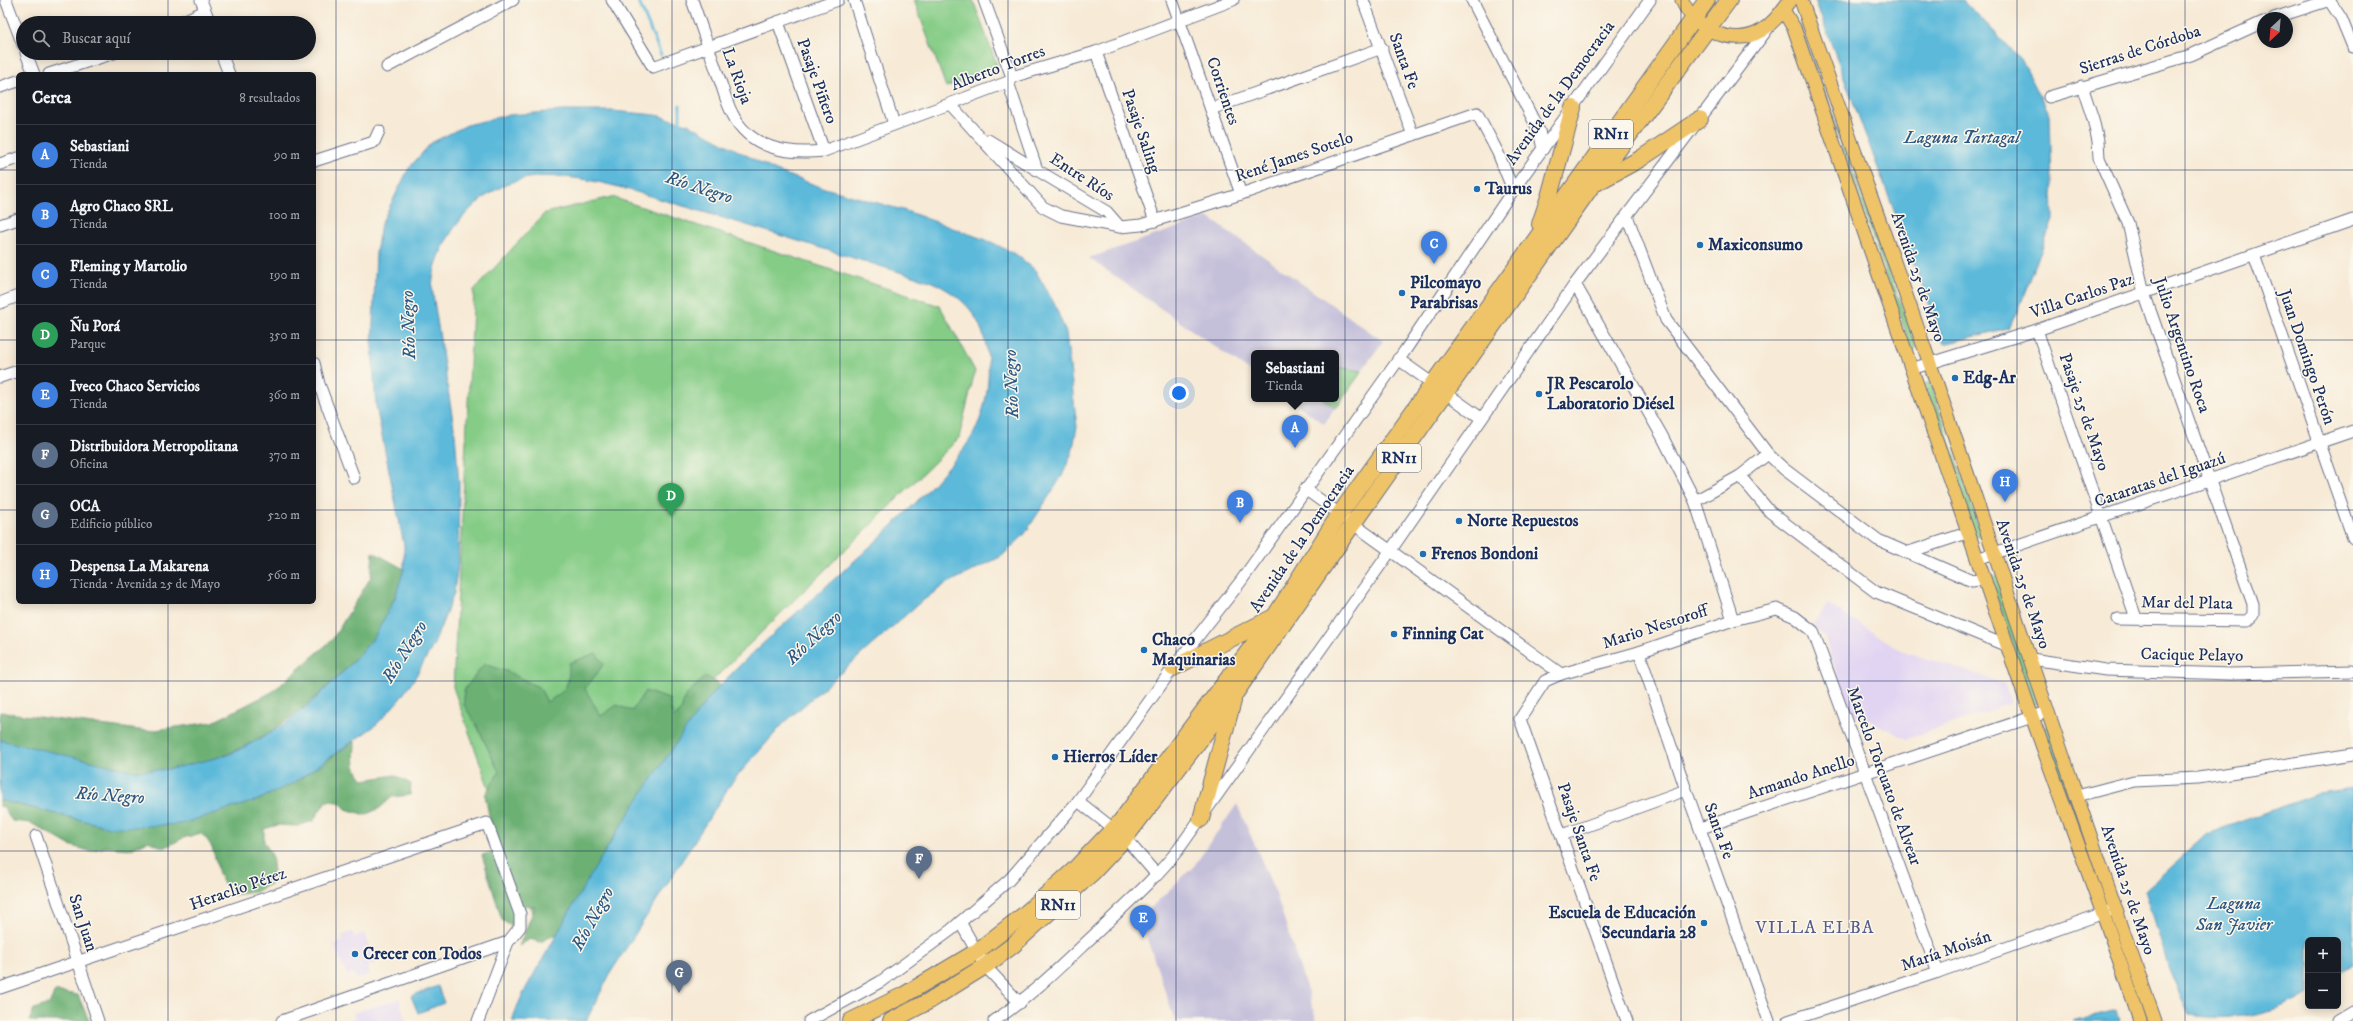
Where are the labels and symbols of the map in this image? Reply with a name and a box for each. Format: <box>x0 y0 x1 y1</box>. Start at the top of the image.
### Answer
north arrow <box>2257 12 2293 48</box>
street label: Avenida de la Democracia <box>1500 16 1620 170</box>
street label: Sierras de Córdoba <box>2076 20 2204 80</box>
street label: Santa Fe <box>1384 30 1424 92</box>
street label: Pasaje Piñero <box>791 35 843 127</box>
street label: Alberto Torres <box>948 40 1049 96</box>
street label: La Rioja <box>717 45 758 108</box>
street label: Corrientes <box>1201 54 1245 128</box>
street label: Pasaje Saling <box>1116 86 1166 177</box>
road number: RN11 <box>1589 120 1633 148</box>
street label: René James Sotelo <box>1232 126 1356 188</box>
water label: Laguna Tartagal <box>1903 127 2022 149</box>
street label: Entre Ríos <box>1045 148 1119 206</box>
water label: Río Negro <box>662 167 736 209</box>
place label: Taurus <box>1484 178 1532 200</box>
marker: Taurus <box>1472 184 1482 194</box>
street label: Avenida 25 de Mayo <box>1885 209 1951 345</box>
pin: C <box>1421 231 1447 264</box>
place label: Maxiconsumo <box>1708 234 1803 256</box>
marker: Maxiconsumo <box>1695 240 1705 250</box>
street label: Villa Carlos Paz <box>2026 268 2137 324</box>
place label: Pilcomayo Parabrisas <box>1410 272 1481 314</box>
street label: Julio Argentino Roca <box>2148 272 2216 416</box>
street label: Juan Domingo Perón <box>2273 285 2341 428</box>
marker: Pilcomayo Parabrisas <box>1397 288 1407 298</box>
water label: Río Negro <box>397 290 421 361</box>
water label: Río Negro <box>1000 349 1024 420</box>
street label: Pasaje 25 de Mayo <box>2054 350 2114 474</box>
place label: Edg-Ar <box>1963 367 2017 389</box>
place label: JR Pescarolo Laboratorio Diésel <box>1545 373 1675 415</box>
marker: Edg-Ar <box>1950 373 1960 383</box>
your location <box>1169 383 1189 403</box>
marker: JR Pescarolo Laboratorio Diésel <box>1534 389 1544 399</box>
pin: A <box>1282 415 1308 448</box>
road number: RN11 <box>1377 444 1421 472</box>
street label: Cataratas del Iguazú <box>2092 447 2228 513</box>
street label: Avenida de la Democracia <box>1244 460 1360 617</box>
pin: H <box>1992 469 2018 502</box>
pin: D <box>658 483 684 516</box>
pin: B <box>1227 490 1253 523</box>
place label: Norte Repuestos <box>1467 510 1579 532</box>
marker: Norte Repuestos <box>1454 516 1464 526</box>
street label: Avenida 25 de Mayo <box>1990 516 2056 652</box>
place label: Frenos Bondoni <box>1431 543 1539 565</box>
marker: Frenos Bondoni <box>1418 549 1428 559</box>
street label: Mar del Plata <box>2141 591 2234 615</box>
street label: Mario Nestoroff <box>1600 599 1714 654</box>
water label: Río Negro <box>781 606 847 670</box>
water label: Río Negro <box>377 617 433 688</box>
place label: Finning Cat <box>1402 623 1484 645</box>
place label: Chaco Maquinarias <box>1152 629 1236 671</box>
marker: Finning Cat <box>1389 629 1399 639</box>
street label: Cacique Pelayo <box>2140 643 2244 667</box>
marker: Chaco Maquinarias <box>1139 645 1149 655</box>
street label: Marcelo Torcuato de Alvear <box>1841 683 1927 869</box>
place label: Hierros Líder <box>1063 746 1158 768</box>
street label: Armando Anello <box>1745 749 1857 805</box>
marker: Hierros Líder <box>1050 752 1060 762</box>
street label: Pasaje Santa Fe <box>1552 780 1606 884</box>
water label: Río Negro <box>74 783 145 809</box>
street label: Santa Fe <box>1699 800 1739 862</box>
street label: Avenida 25 de Mayo <box>2095 822 2161 958</box>
pin: F <box>906 846 932 879</box>
street label: Heraclio Pérez <box>187 862 290 916</box>
water label: Río Negro <box>566 883 619 955</box>
street label: San Juan <box>63 891 103 955</box>
road number: RN11 <box>1036 891 1080 919</box>
water label: Laguna San Javier <box>2195 893 2274 936</box>
place label: Escuela de Educación Secundaria 28 <box>1548 902 1696 944</box>
pin: E <box>1130 905 1156 938</box>
district label: VILLA ELBA <box>1755 917 1874 939</box>
marker: Escuela de Educación Secundaria 28 <box>1699 918 1709 928</box>
street label: María Moisán <box>1898 925 1994 977</box>
place label: Crecer con Todos <box>363 943 482 965</box>
marker: Crecer con Todos <box>350 949 360 959</box>
pin: G <box>666 960 692 993</box>

